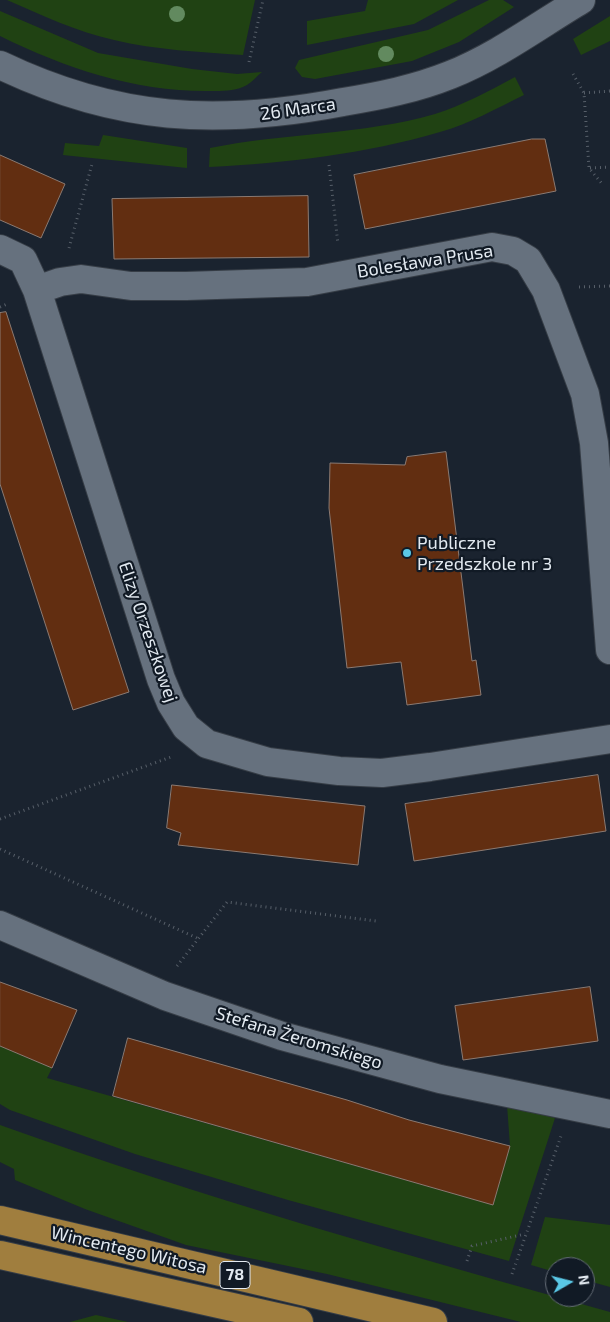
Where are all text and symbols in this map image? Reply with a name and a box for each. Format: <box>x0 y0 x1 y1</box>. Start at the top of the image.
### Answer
street label: 26 Marca <box>259 93 337 125</box>
street label: Bolesława Prusa <box>356 240 494 282</box>
place label: Publiczne Przedszkole nr 3 <box>417 532 552 574</box>
marker: Publiczne Przedszkole nr 3 <box>401 547 413 559</box>
street label: Elizy Orzeszkowej <box>114 559 182 705</box>
street label: Stefana Żeromskiego <box>213 1002 385 1074</box>
street label: Wincentego Witosa <box>49 1222 209 1278</box>
north arrow <box>545 1257 595 1307</box>
road number: 78 <box>220 1262 250 1288</box>
text: N <box>575 1274 593 1286</box>

